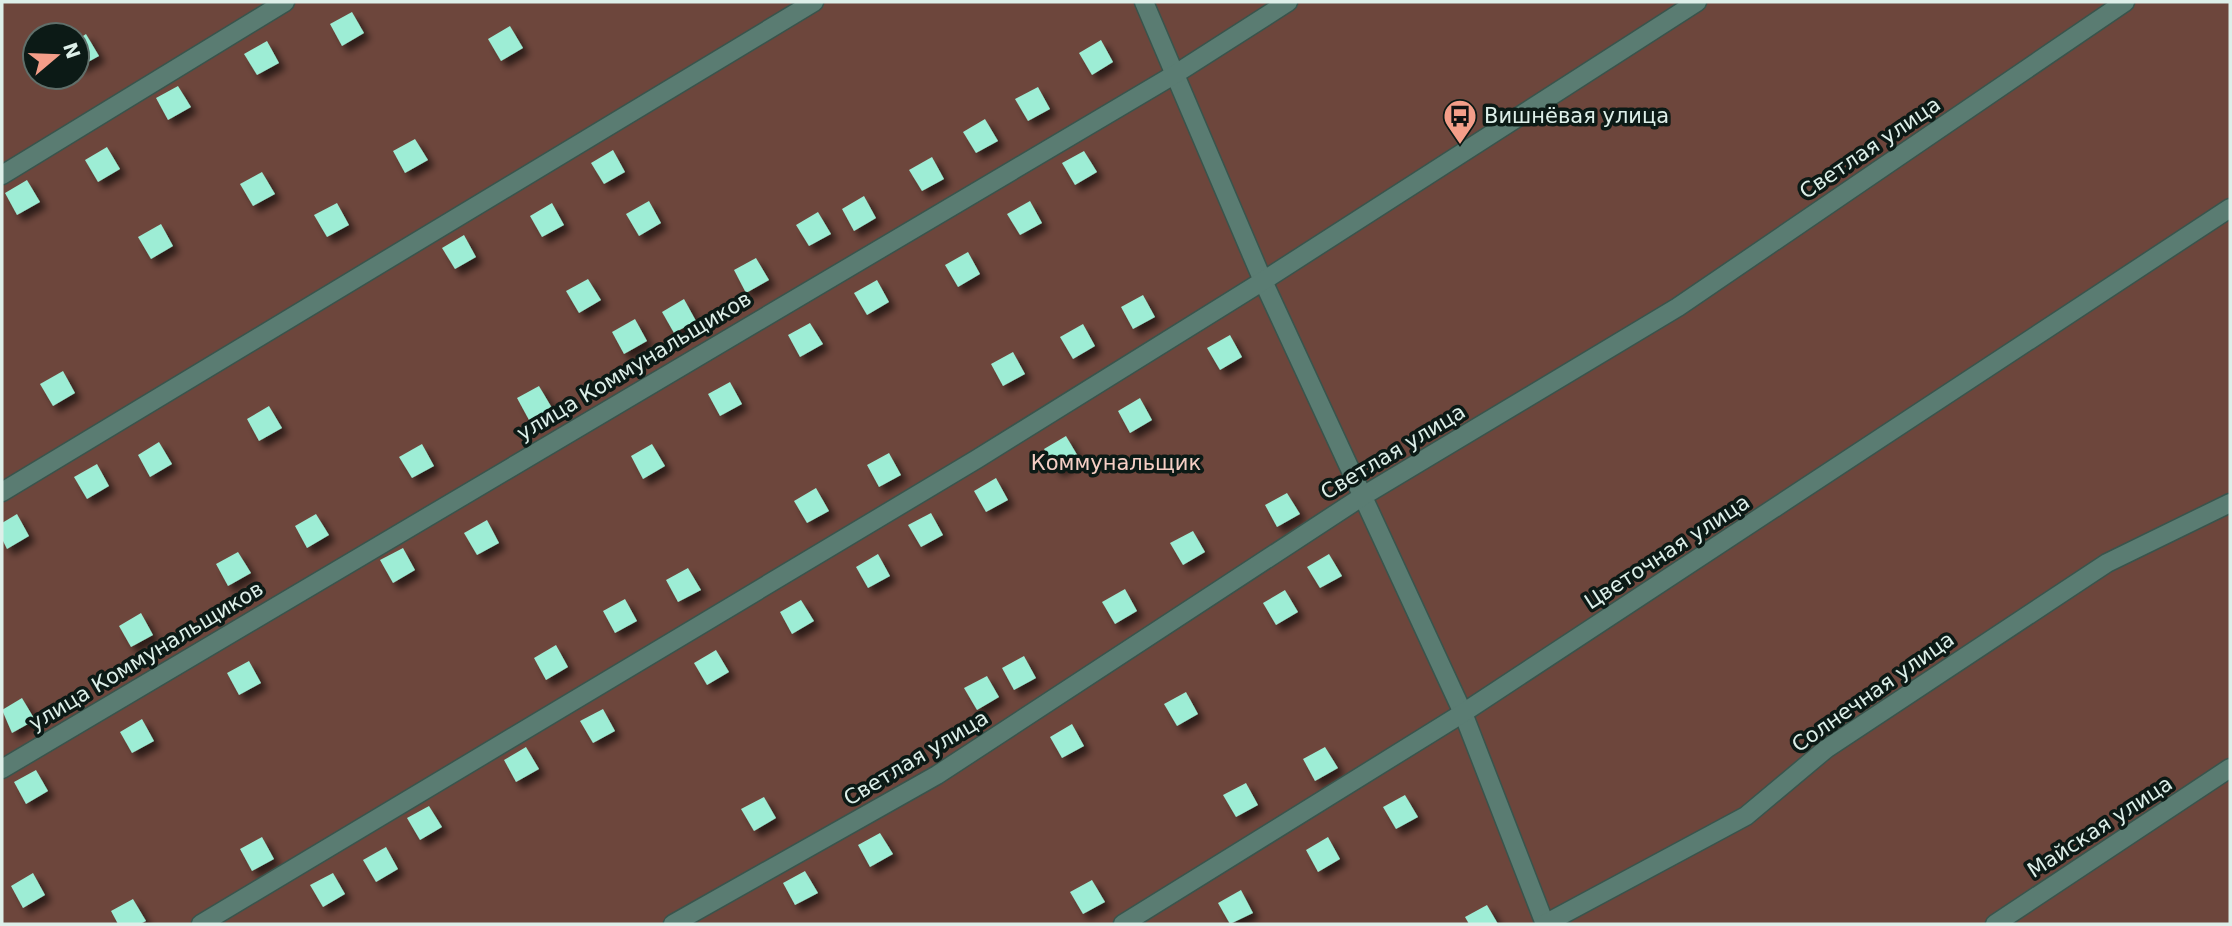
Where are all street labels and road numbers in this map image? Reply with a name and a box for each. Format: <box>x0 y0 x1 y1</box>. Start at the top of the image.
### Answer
street label: Светлая улица <box>1795 92 1945 204</box>
street label: улица Коммунальщиков <box>513 286 755 446</box>
street label: Светлая улица <box>1316 399 1470 505</box>
street label: Цветочная улица <box>1580 490 1754 614</box>
street label: улица Коммунальщиков <box>25 576 267 736</box>
street label: Солнечная улица <box>1787 627 1959 757</box>
street label: Светлая улица <box>839 705 993 811</box>
street label: Майская улица <box>2023 771 2177 883</box>

